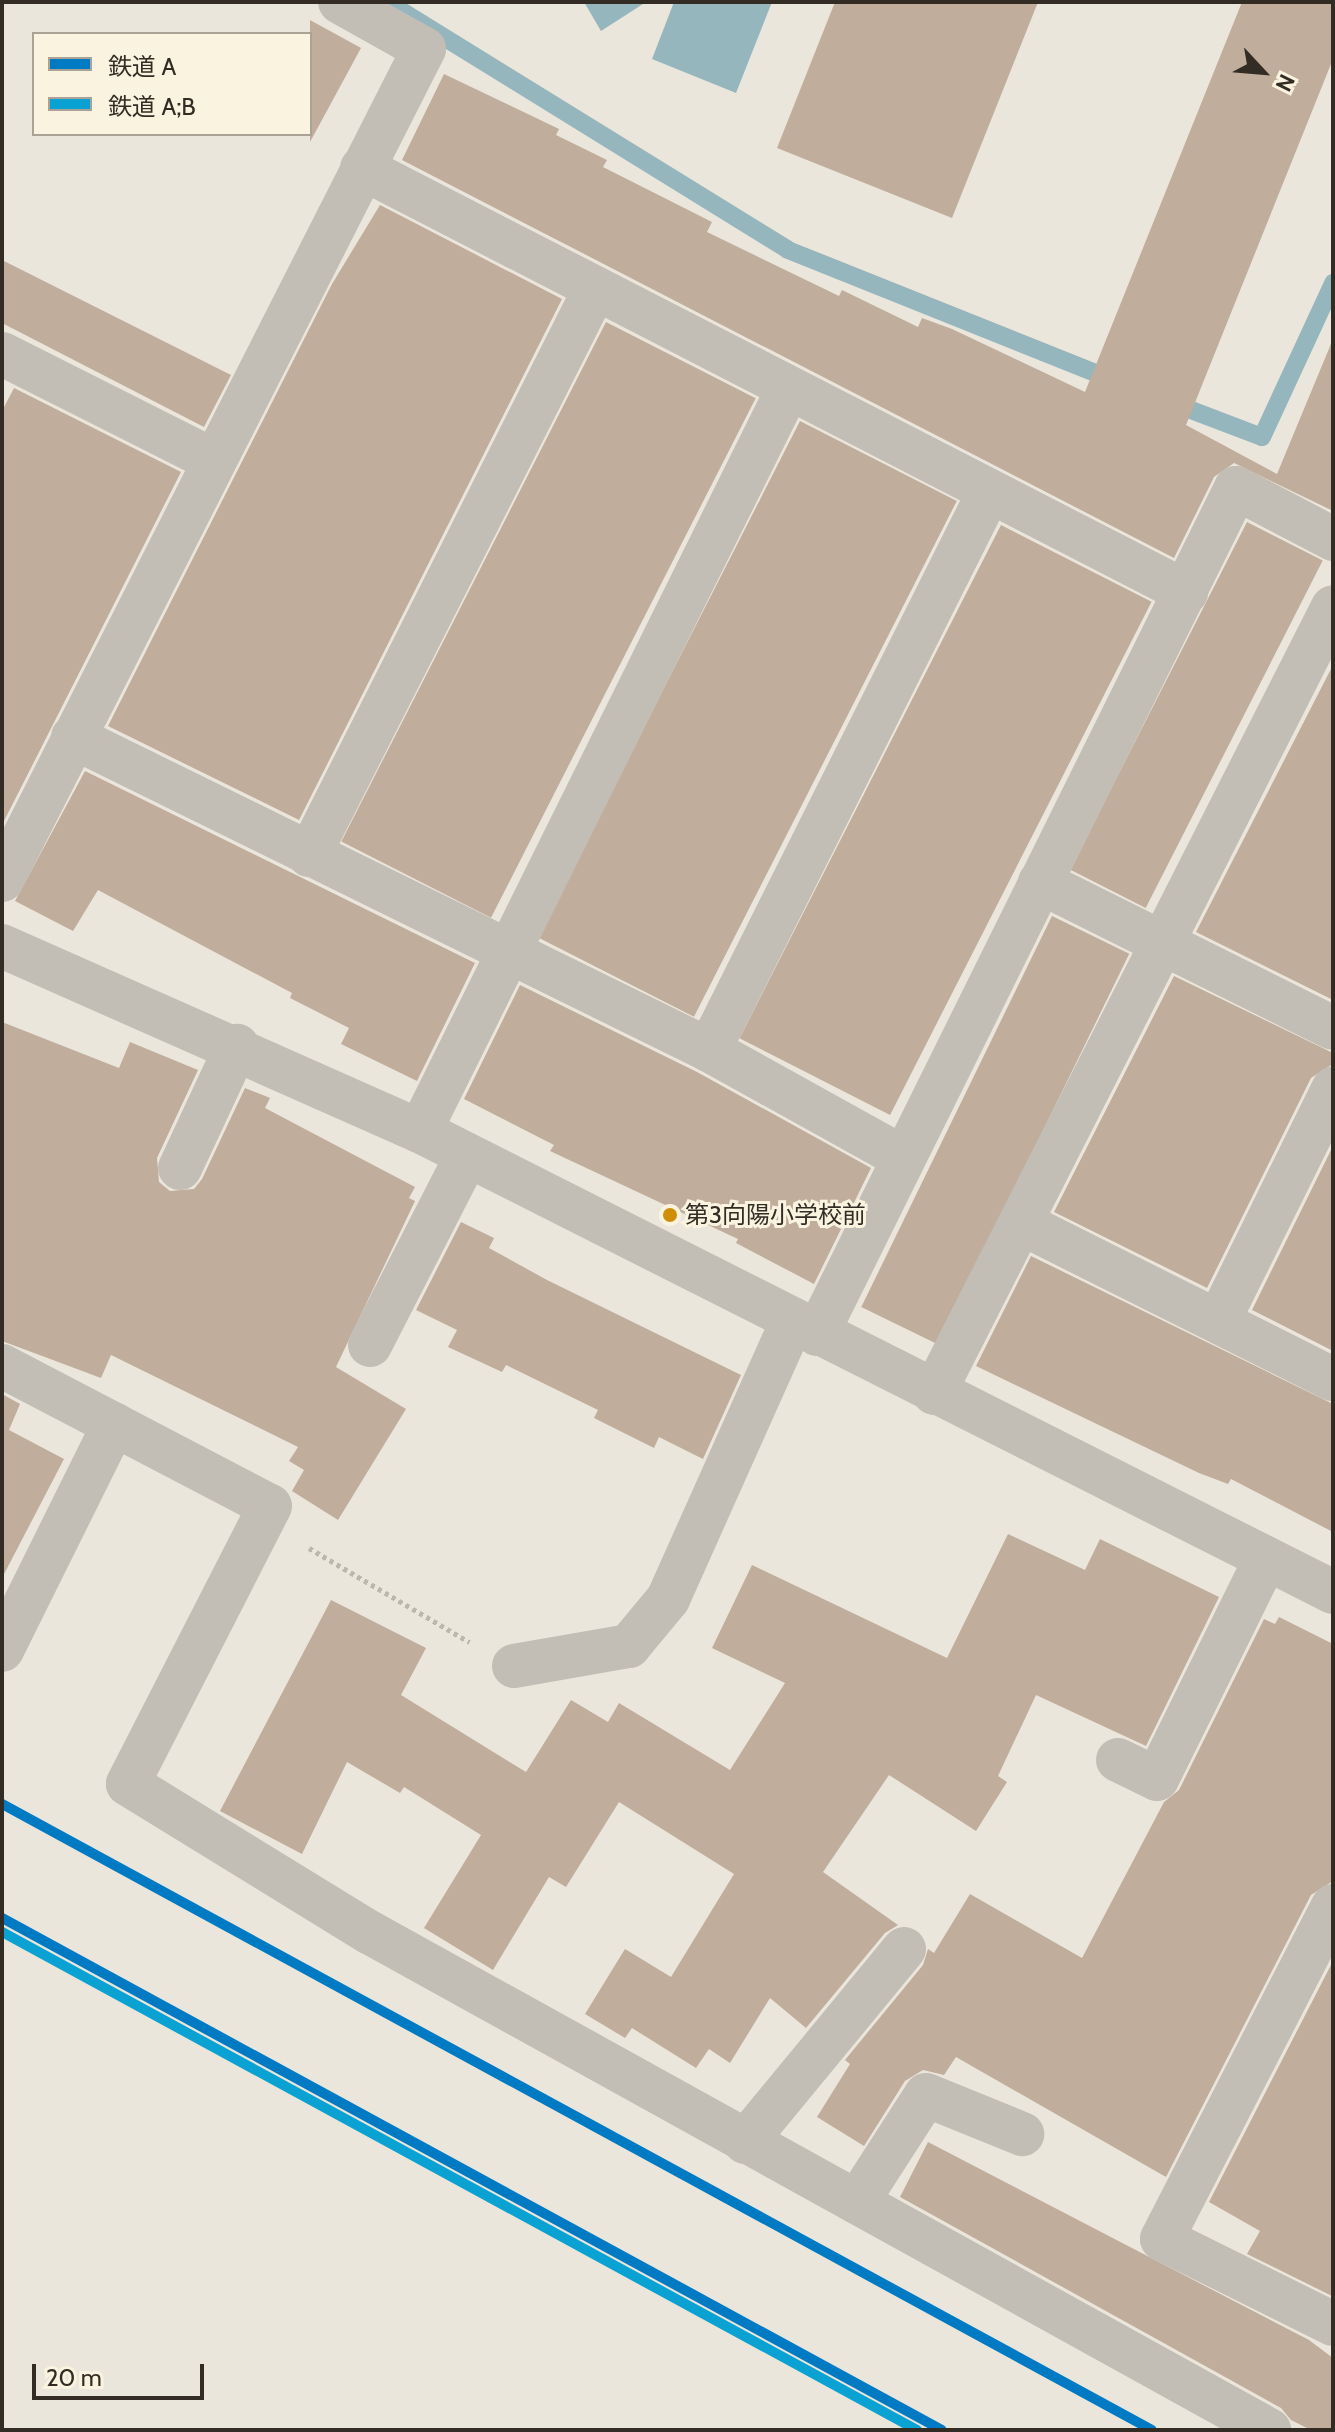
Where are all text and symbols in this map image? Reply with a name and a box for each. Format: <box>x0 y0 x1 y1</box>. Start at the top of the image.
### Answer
legend <box>32 32 312 136</box>
north arrow <box>1223 32 1303 112</box>
text: 鉄道 A <box>108 52 176 81</box>
text: N <box>1269 70 1301 96</box>
text: 鉄道 A;B <box>108 92 196 121</box>
place label: 第3向陽小学校前 <box>685 1201 866 1229</box>
marker: 第3向陽小学校前 <box>662 1207 678 1223</box>
scale bar <box>36 2348 208 2398</box>
text: 20 m <box>46 2363 102 2392</box>

